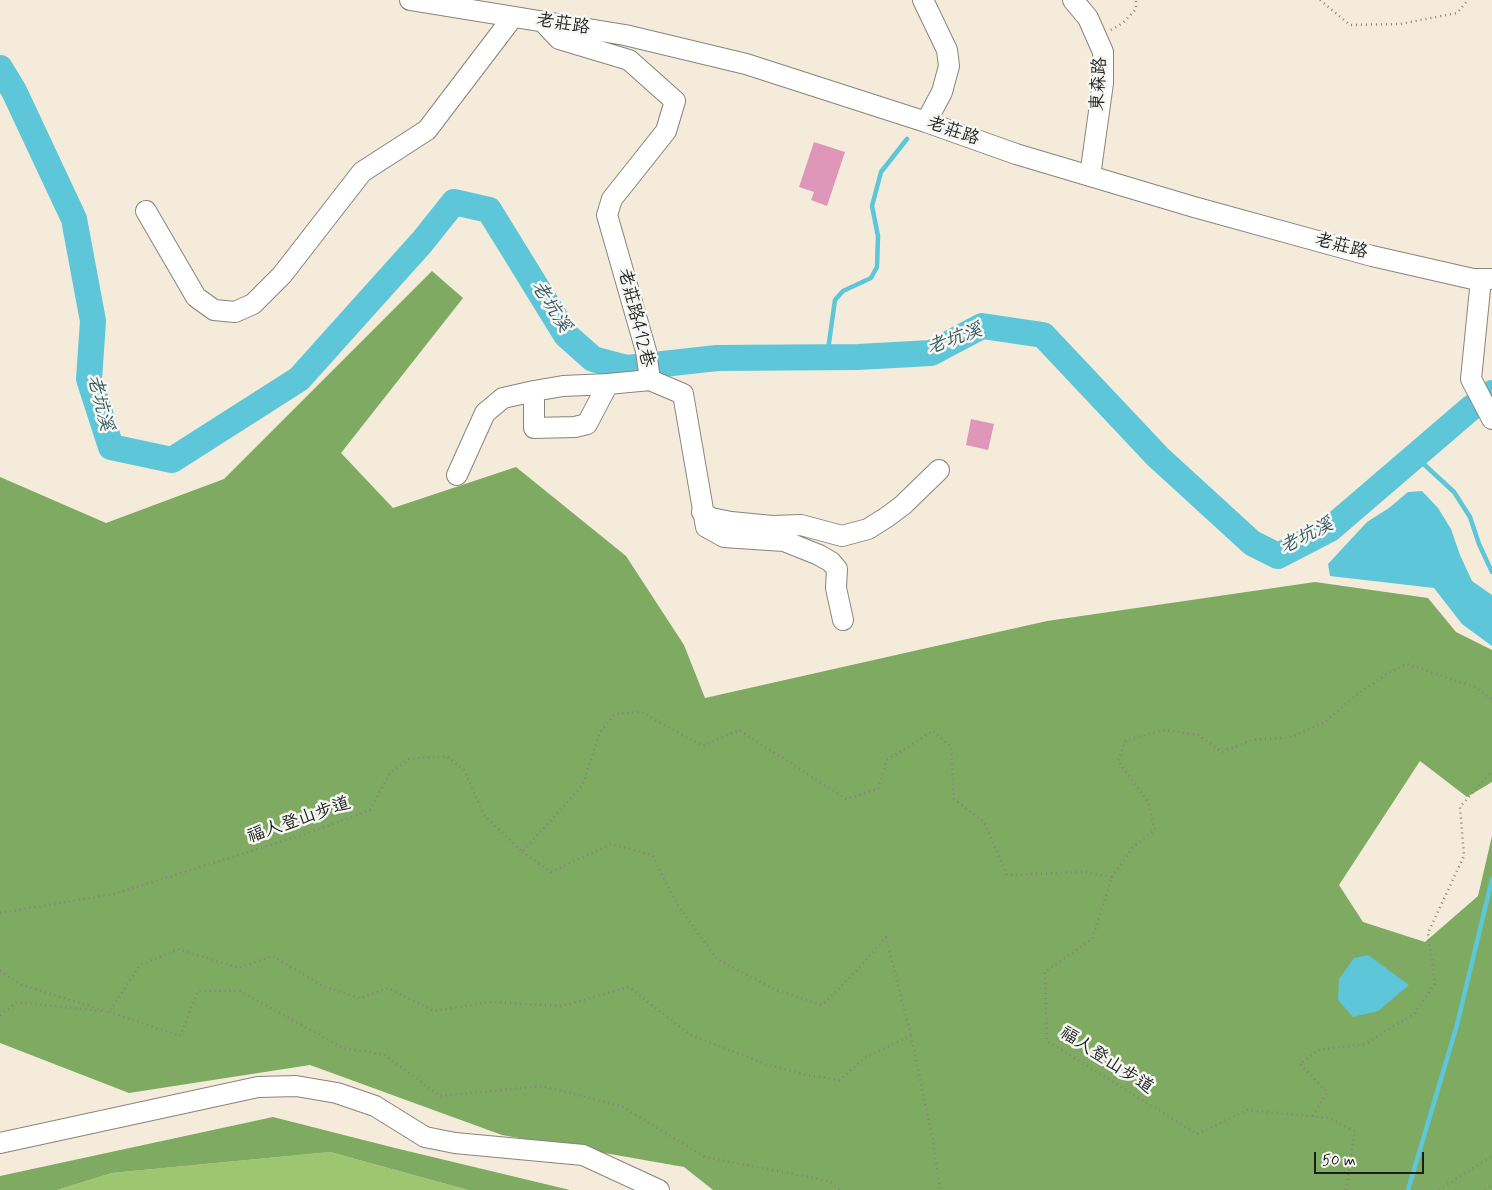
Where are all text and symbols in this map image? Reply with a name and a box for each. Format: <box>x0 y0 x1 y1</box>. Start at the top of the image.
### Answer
street label: 老莊路 <box>535 10 591 40</box>
street label: 東森路 <box>1088 56 1112 112</box>
street label: 老莊路 <box>924 113 982 151</box>
street label: 老莊路 <box>1312 230 1370 264</box>
street label: 老莊路412巷 <box>612 266 658 370</box>
water label: 老坑溪 <box>525 277 575 337</box>
water label: 老坑溪 <box>924 320 986 360</box>
water label: 老坑溪 <box>81 373 117 433</box>
water label: 老坑溪 <box>1276 514 1338 560</box>
street label: 福人登山步道 <box>244 793 354 849</box>
street label: 福人登山步道 <box>1055 1023 1157 1099</box>
scale bar <box>1317 1142 1427 1174</box>
text: 50 m <box>1322 1151 1356 1171</box>

